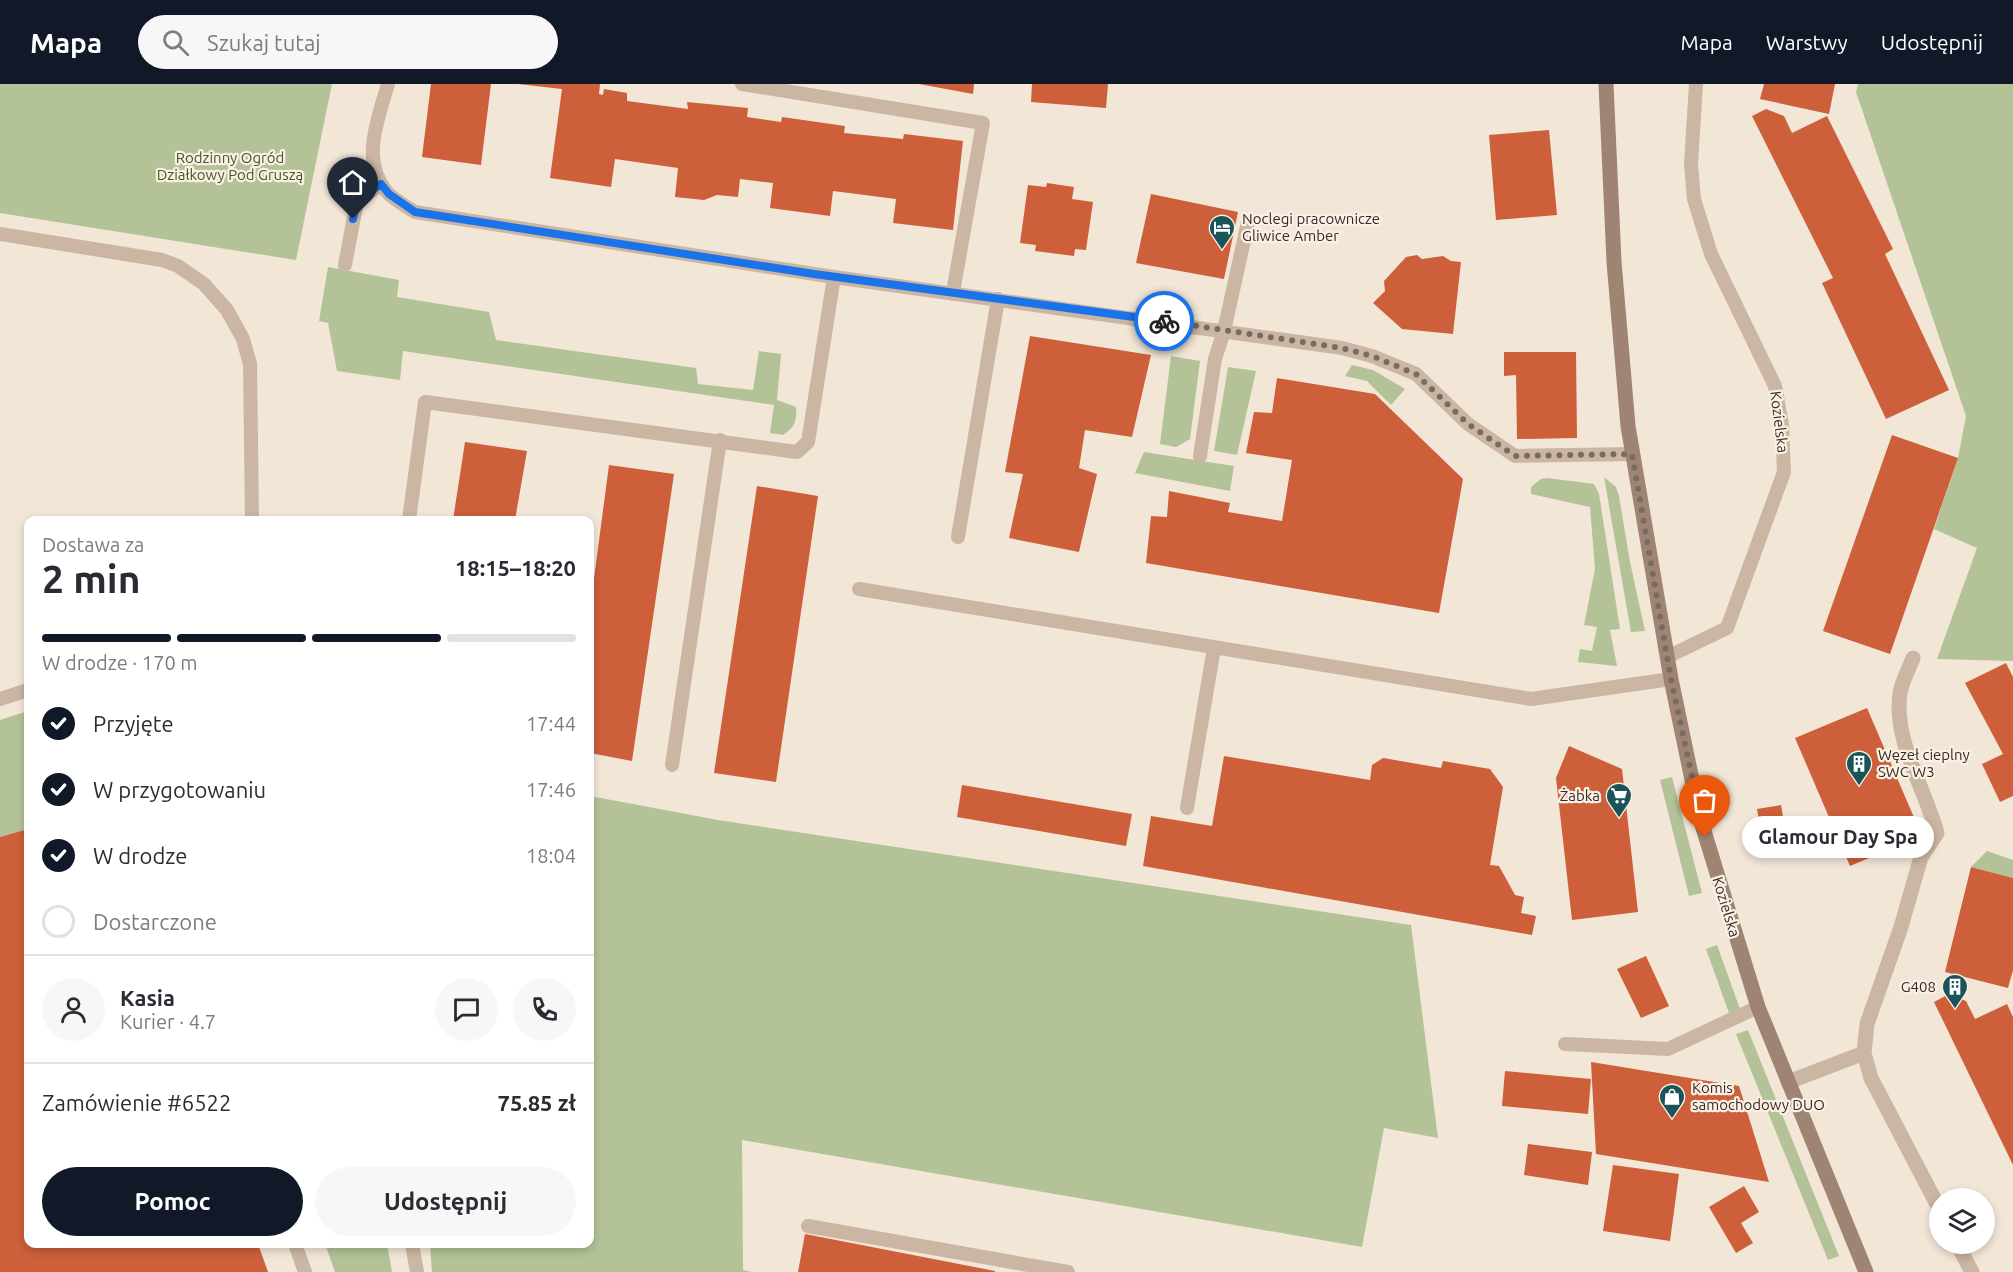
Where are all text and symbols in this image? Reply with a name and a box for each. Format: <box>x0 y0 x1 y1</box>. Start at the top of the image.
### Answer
search box <box>138 15 558 69</box>
icon: search <box>159 26 192 59</box>
text: Mapa <box>30 27 102 58</box>
text: Szukaj tutaj <box>207 30 321 55</box>
text: Mapa <box>1681 30 1733 54</box>
text: Warstwy <box>1766 30 1848 54</box>
text: Udostępnij <box>1881 30 1983 54</box>
park label: Rodzinny Ogród Działkowy Pod Gruszą <box>157 149 303 183</box>
pin <box>327 157 378 219</box>
icon: home <box>336 166 369 199</box>
place label: Noclegi pracownicze Gliwice Amber <box>1242 210 1380 244</box>
hotel icon: Noclegi pracownicze Gliwice Amber <box>1207 213 1237 251</box>
courier <box>1134 291 1194 351</box>
icon: bike <box>1148 305 1181 338</box>
street label: Kozielska <box>1767 390 1792 454</box>
text: Dostawa za <box>42 533 144 556</box>
text: 18:15–18:20 <box>455 555 576 580</box>
text: 2 min <box>42 557 141 600</box>
text: W drodze · 170 m <box>42 651 198 674</box>
icon: check <box>42 707 75 740</box>
text: Przyjęte <box>93 711 174 736</box>
text: 17:44 <box>526 712 576 735</box>
place label: Węzeł cieplny SWC W3 <box>1878 746 1970 780</box>
building icon: Węzeł cieplny SWC W3 <box>1844 749 1874 787</box>
icon: check <box>42 773 75 806</box>
pin <box>1679 775 1730 837</box>
text: W przygotowaniu <box>93 777 266 802</box>
text: 17:46 <box>526 778 576 801</box>
supermarket icon: Żabka <box>1604 781 1634 819</box>
icon: bag <box>1688 784 1721 817</box>
place label: Żabka <box>1560 787 1600 804</box>
callout: Glamour Day Spa <box>1741 816 1933 858</box>
text: Glamour Day Spa <box>1758 825 1918 848</box>
icon: check <box>42 839 75 872</box>
text: W drodze <box>93 843 187 868</box>
text: 18:04 <box>526 844 576 867</box>
street label: Kozielska <box>1709 875 1744 939</box>
text: Dostarczone <box>93 909 217 934</box>
building icon: G408 <box>1940 972 1970 1010</box>
button: person <box>42 978 105 1041</box>
button: chat <box>435 978 498 1041</box>
button: phone <box>513 978 576 1041</box>
place label: G408 <box>1901 978 1936 995</box>
text: Kasia <box>120 985 175 1010</box>
text: Kurier · 4.7 <box>120 1010 216 1033</box>
place label: Komis samochodowy DUO <box>1692 1079 1825 1113</box>
shop icon: Komis samochodowy DUO <box>1657 1082 1687 1120</box>
text: Zamówienie #6522 <box>42 1090 231 1115</box>
text: 75.85 zł <box>497 1090 576 1115</box>
button: Pomoc <box>42 1167 303 1236</box>
button: Udostępnij <box>315 1167 576 1236</box>
map controls <box>1929 1188 1995 1254</box>
button: layers <box>1929 1188 1995 1254</box>

